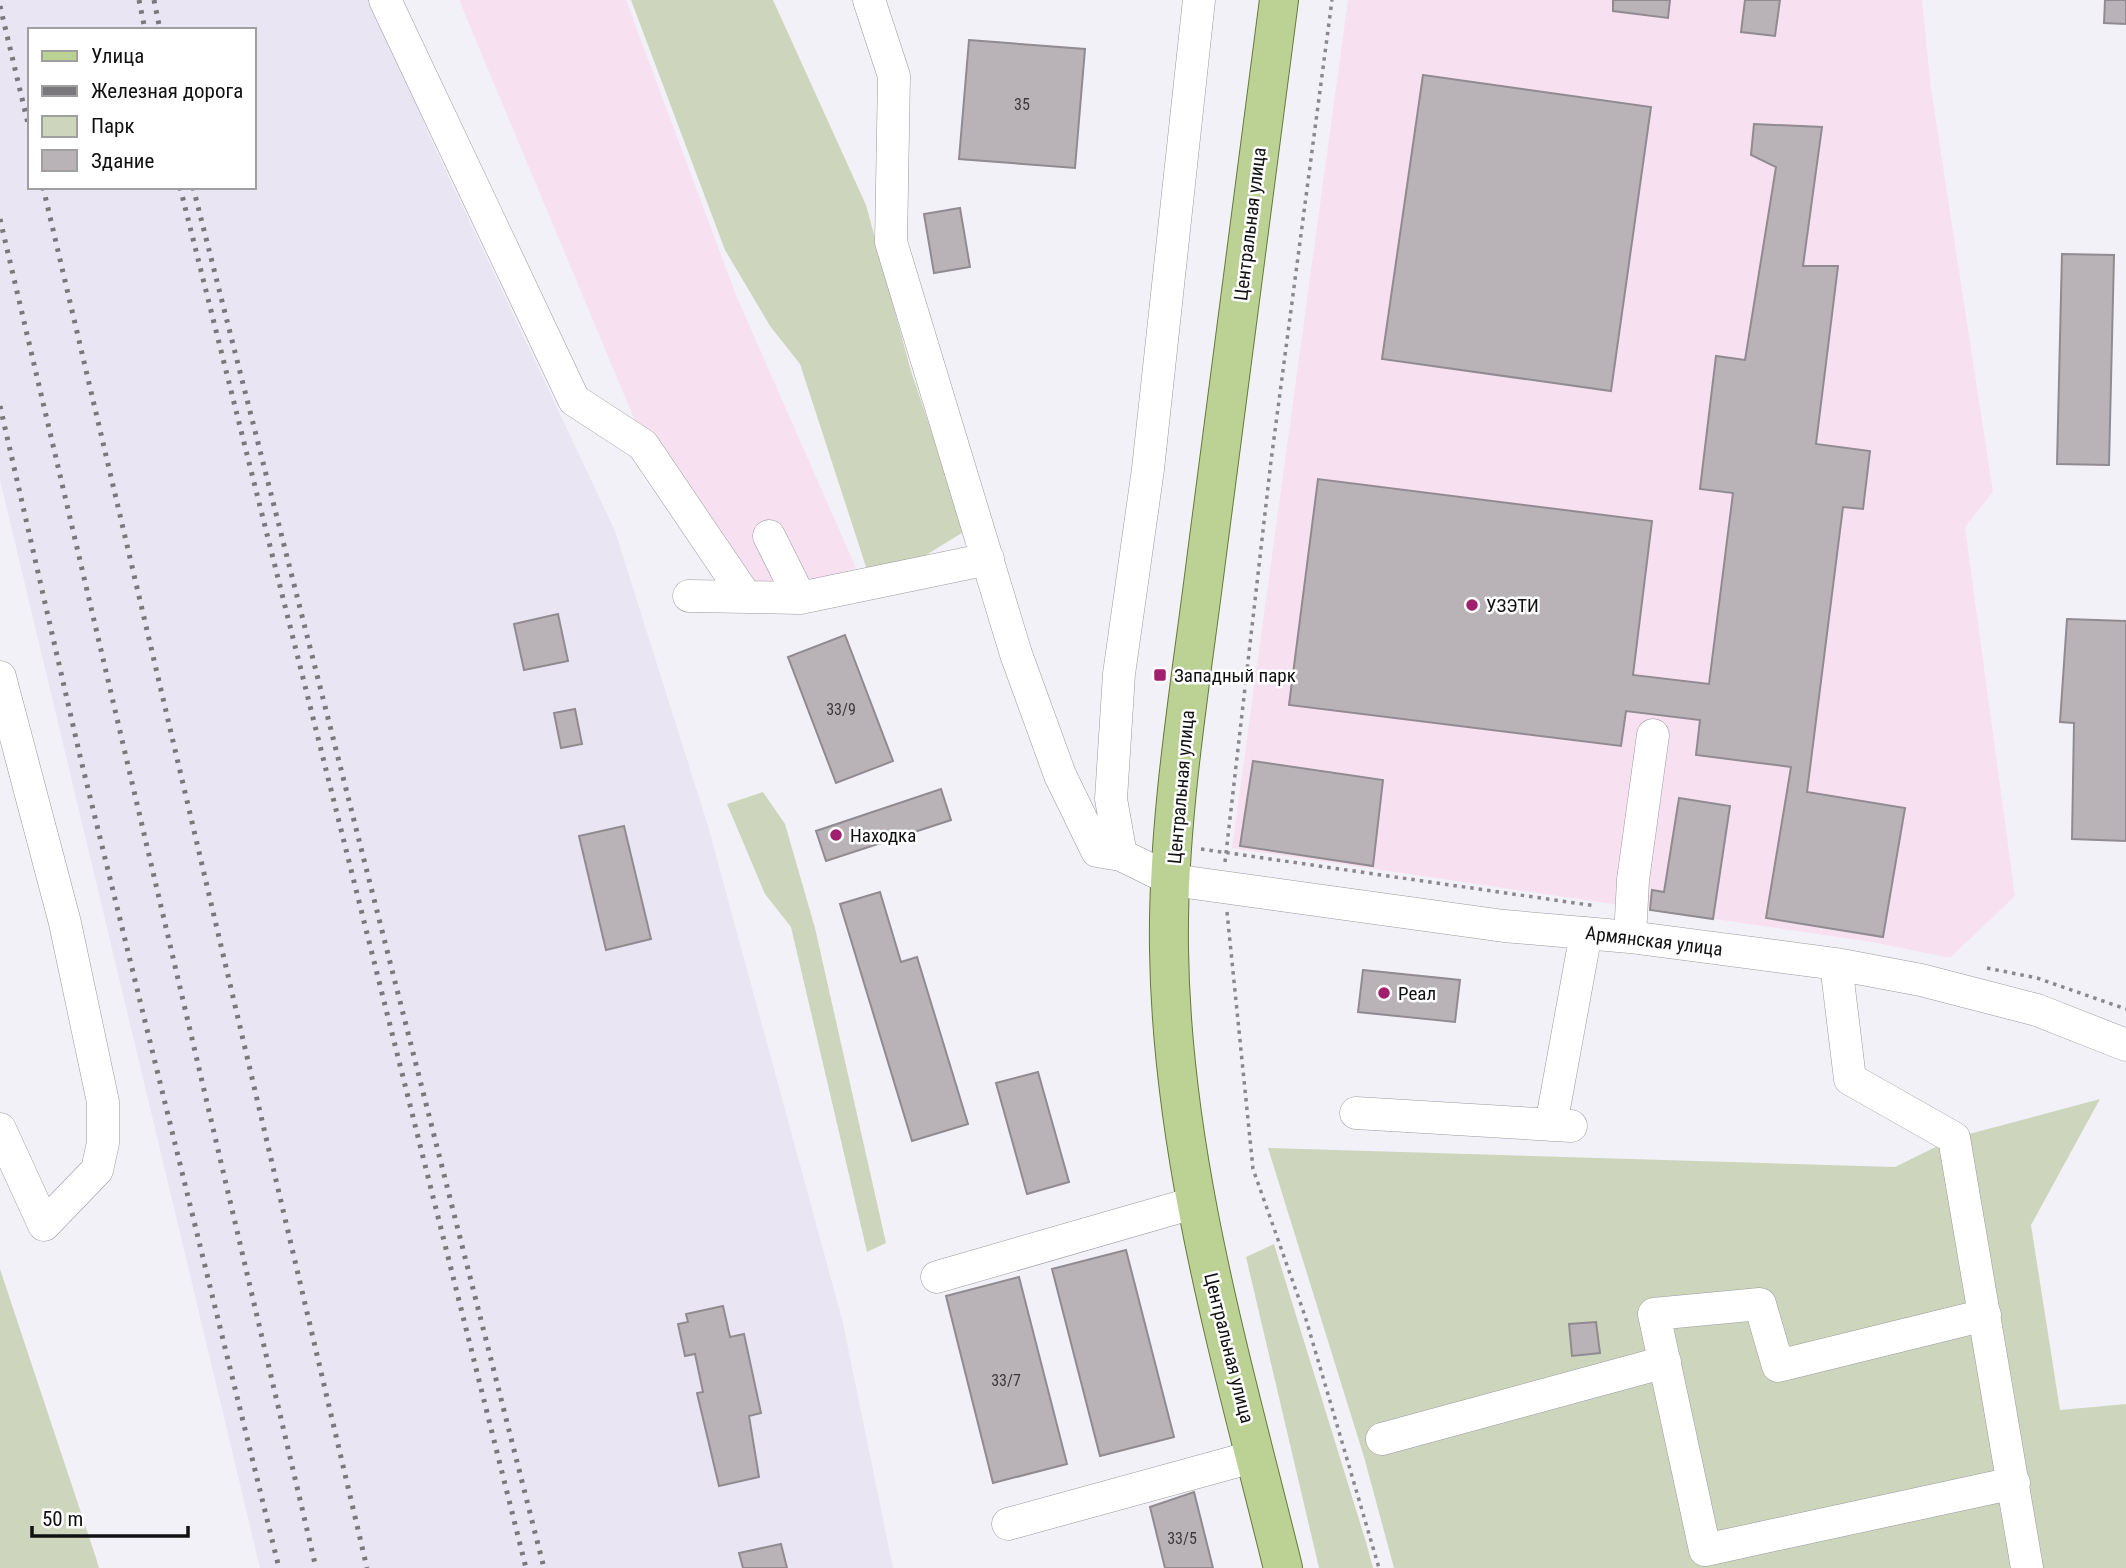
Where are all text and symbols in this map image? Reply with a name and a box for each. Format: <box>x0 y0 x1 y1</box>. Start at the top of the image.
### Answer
legend <box>28 28 256 189</box>
text: Улица <box>91 44 144 68</box>
text: Железная дорога <box>91 79 243 103</box>
house number: 35 <box>1014 95 1030 114</box>
text: Парк <box>91 114 135 138</box>
street label: Центральная улица <box>1229 146 1271 302</box>
text: Здание <box>91 149 155 173</box>
place label: УЗЭТИ <box>1486 594 1539 617</box>
marker: УЗЭТИ <box>1464 597 1480 613</box>
place label: Западный парк <box>1174 664 1296 687</box>
marker: Западный парк <box>1152 667 1168 683</box>
house number: 33/9 <box>826 700 856 719</box>
street label: Центральная улица <box>1163 709 1199 865</box>
place label: Находка <box>850 824 916 847</box>
marker: Находка <box>828 827 844 843</box>
street label: Армянская улица <box>1584 921 1724 961</box>
place label: Реал <box>1398 982 1436 1005</box>
marker: Реал <box>1376 985 1392 1001</box>
street label: Центральная улица <box>1199 1270 1259 1426</box>
house number: 33/7 <box>991 1371 1021 1390</box>
scale bar <box>32 1494 187 1538</box>
text: 50 m <box>42 1507 83 1531</box>
house number: 33/5 <box>1167 1529 1197 1548</box>

